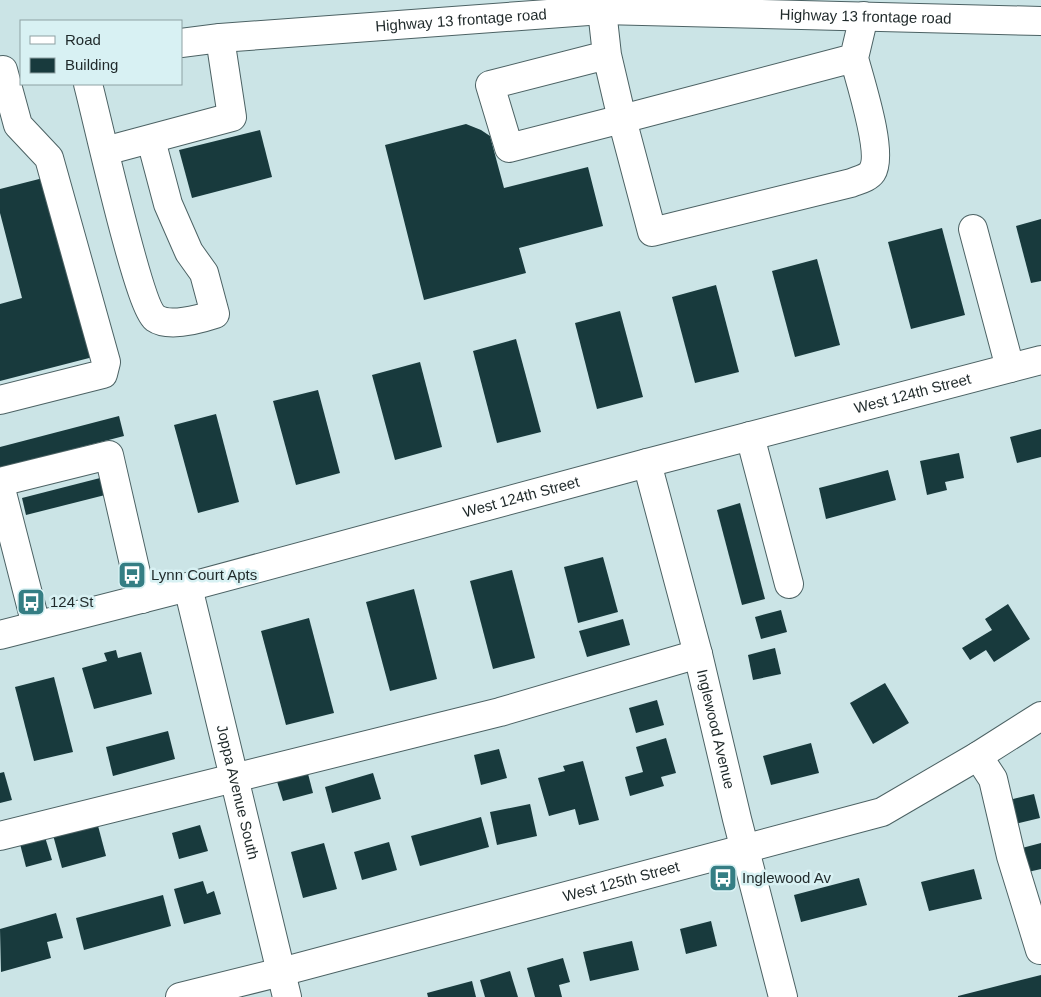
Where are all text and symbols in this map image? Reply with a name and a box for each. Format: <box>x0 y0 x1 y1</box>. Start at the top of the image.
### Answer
street label: Highway 13 frontage road <box>375 5 547 35</box>
street label: Highway 13 frontage road <box>779 5 952 27</box>
legend <box>20 20 182 85</box>
text: Road <box>65 31 101 48</box>
text: Building <box>65 56 118 73</box>
street label: West 124th Street <box>852 369 973 416</box>
street label: West 124th Street <box>461 472 582 520</box>
bus stop icon: Lynn Court Apts <box>117 560 147 590</box>
place label: Lynn Court Apts <box>151 566 257 583</box>
bus stop icon: 124 St <box>16 587 46 617</box>
place label: 124 St <box>50 593 94 610</box>
street label: Inglewood Avenue <box>694 668 739 791</box>
street label: Joppa Avenue South <box>214 723 262 861</box>
street label: West 125th Street <box>561 857 682 905</box>
bus stop icon: Inglewood Av <box>708 863 738 893</box>
place label: Inglewood Av <box>742 869 831 886</box>

